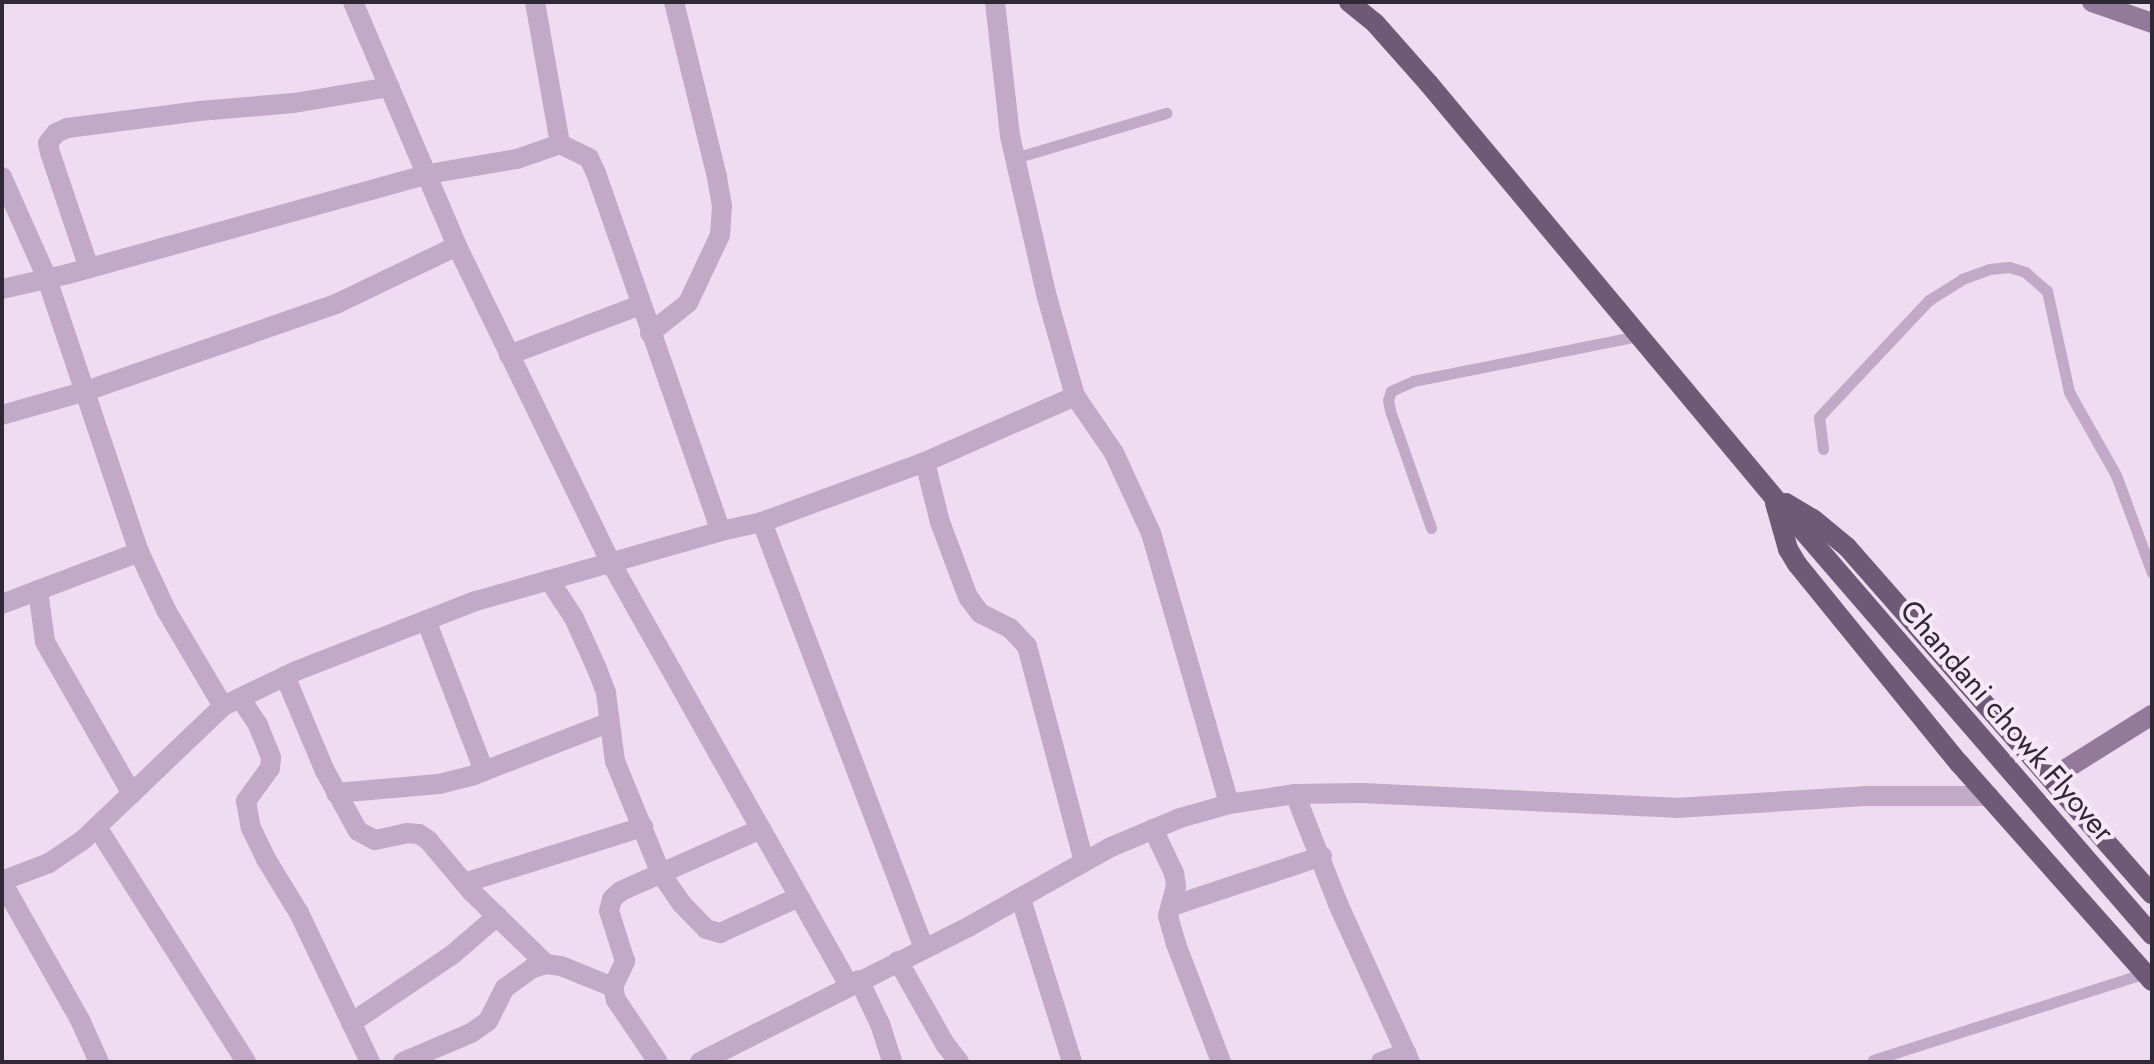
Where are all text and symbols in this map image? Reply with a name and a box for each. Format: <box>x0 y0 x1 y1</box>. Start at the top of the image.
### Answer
street label: Chandani chowk Flyover <box>1892 593 2122 849</box>

